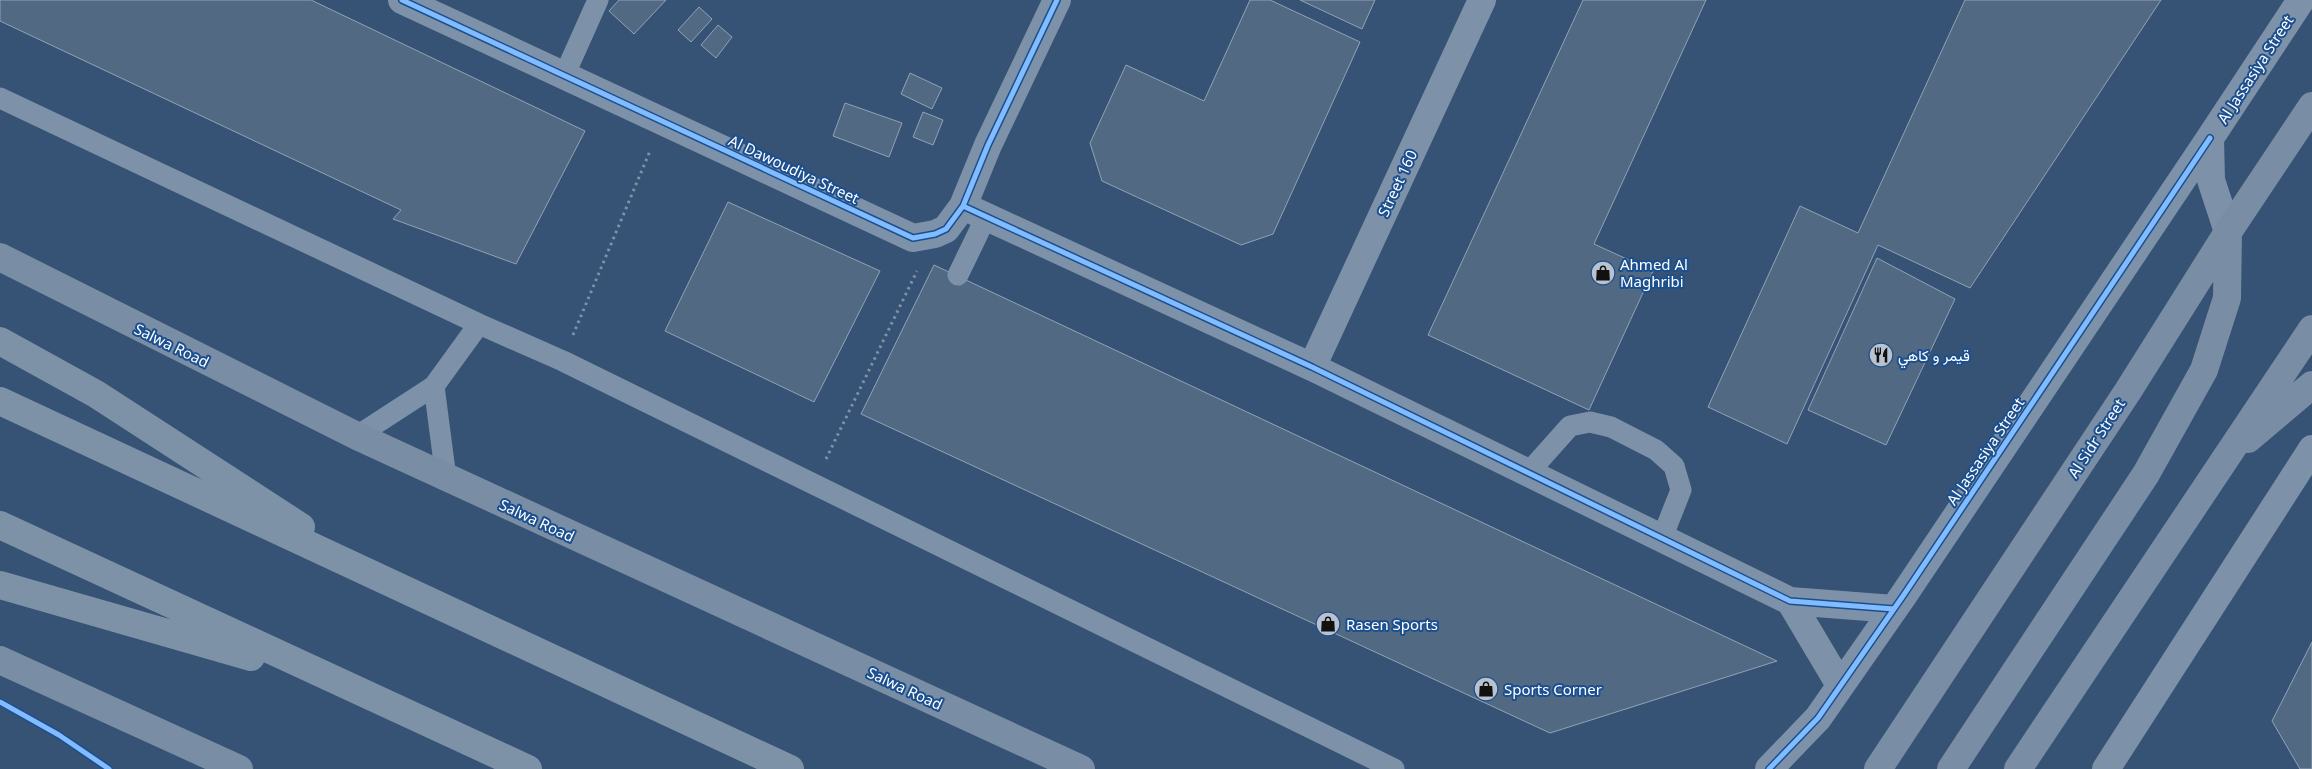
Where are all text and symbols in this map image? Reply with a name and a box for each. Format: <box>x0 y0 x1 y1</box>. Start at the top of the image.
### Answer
street label: Al Jassasiya Street <box>2212 10 2298 127</box>
street label: Al Dawoudiya Street <box>726 130 863 208</box>
street label: Street 160 <box>1373 146 1421 220</box>
place label: Ahmed Al Maghribi <box>1620 254 1688 291</box>
shop icon: Ahmed Al Maghribi <box>1590 260 1616 286</box>
street label: Salwa Road <box>131 318 213 372</box>
restaurant icon: قيمر و كاهي <box>1868 342 1894 368</box>
place label: قيمر و كاهي <box>1898 345 1970 369</box>
street label: Al Jassasiya Street <box>1942 393 2029 509</box>
street label: Al Sidr Street <box>2063 394 2129 481</box>
street label: Salwa Road <box>496 494 578 546</box>
shop icon: Rasen Sports <box>1315 611 1341 637</box>
place label: Rasen Sports <box>1346 614 1438 634</box>
street label: Salwa Road <box>864 662 946 714</box>
shop icon: Sports Corner <box>1473 676 1499 702</box>
place label: Sports Corner <box>1504 679 1602 699</box>

